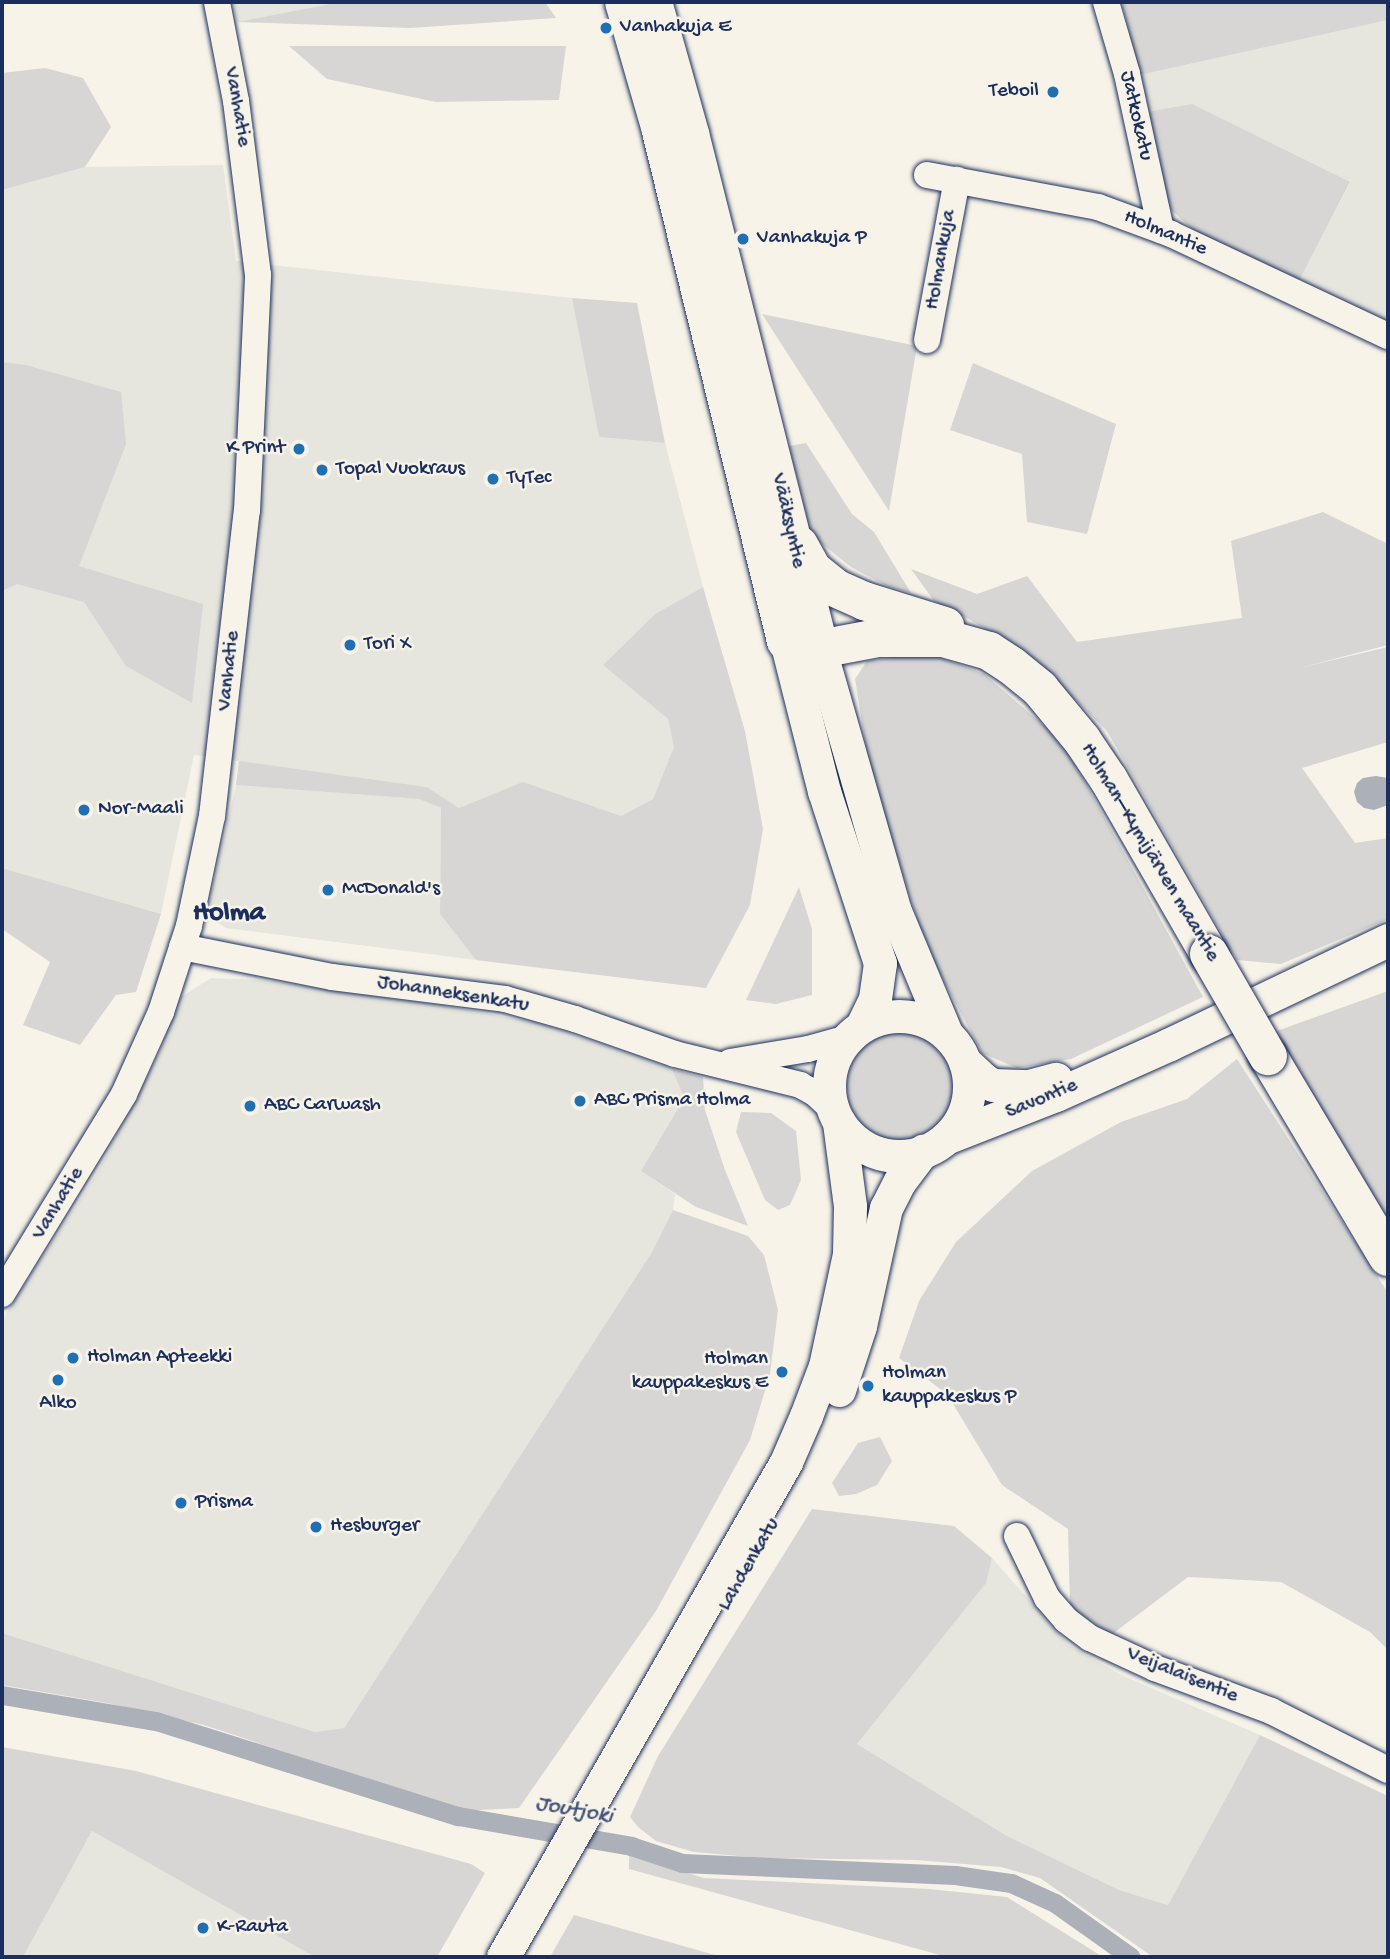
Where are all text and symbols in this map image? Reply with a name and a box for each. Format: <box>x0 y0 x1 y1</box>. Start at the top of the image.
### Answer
place label: Vanhakuja E <box>620 15 731 41</box>
marker: Vanhakuja E <box>598 20 614 36</box>
street label: Vanhatie <box>217 65 255 149</box>
street label: Jatkokatu <box>1112 69 1158 163</box>
place label: Teboil <box>989 79 1039 105</box>
marker: Teboil <box>1045 84 1061 100</box>
street label: Holmantie <box>1120 205 1210 263</box>
street label: Holmankuja <box>921 208 963 312</box>
place label: Vanhakuja P <box>757 226 867 252</box>
marker: Vanhakuja P <box>735 231 751 247</box>
place label: K Print <box>226 436 285 462</box>
marker: K Print <box>291 441 307 457</box>
place label: Topal Vuokraus <box>336 457 465 483</box>
marker: Topal Vuokraus <box>314 462 330 478</box>
place label: TyTec <box>507 466 551 492</box>
marker: TyTec <box>485 471 501 487</box>
street label: Vääksyntie <box>764 471 810 571</box>
street label: Vanhatie <box>213 630 247 712</box>
place label: Tori X <box>364 632 411 658</box>
marker: Tori X <box>342 637 358 653</box>
street label: Holman–Kymijärven maantie <box>1074 739 1224 967</box>
place label: Nor-Maali <box>98 797 184 823</box>
marker: Nor-Maali <box>76 802 92 818</box>
place label: McDonald's <box>342 877 440 903</box>
marker: McDonald's <box>320 882 336 898</box>
district label: Holma <box>193 897 265 931</box>
street label: Johanneksenkatu <box>375 971 531 1019</box>
street label: Savontie <box>1002 1074 1082 1126</box>
place label: ABC Prisma Holma <box>594 1088 750 1114</box>
place label: ABC Carwash <box>264 1093 381 1119</box>
marker: ABC Prisma Holma <box>572 1093 588 1109</box>
marker: ABC Carwash <box>242 1098 258 1114</box>
street label: Vanhatie <box>28 1163 90 1245</box>
place label: Holman Apteekki <box>87 1345 232 1371</box>
place label: Holman kauppakeskus E <box>632 1347 768 1397</box>
marker: Holman Apteekki <box>65 1350 81 1366</box>
place label: Holman kauppakeskus P <box>882 1361 1017 1411</box>
marker: Holman kauppakeskus E <box>774 1364 790 1380</box>
marker: Alko <box>50 1372 66 1388</box>
marker: Holman kauppakeskus P <box>860 1378 876 1394</box>
place label: Alko <box>39 1391 77 1417</box>
place label: Prisma <box>195 1490 253 1516</box>
marker: Prisma <box>173 1495 189 1511</box>
place label: Hesburger <box>330 1514 419 1540</box>
street label: Lahdenkatu <box>713 1514 787 1616</box>
marker: Hesburger <box>308 1519 324 1535</box>
street label: Veijalaisentie <box>1122 1642 1242 1710</box>
water label: Joutjoki <box>533 1791 615 1831</box>
place label: K-Rauta <box>217 1915 288 1941</box>
marker: K-Rauta <box>195 1920 211 1936</box>

